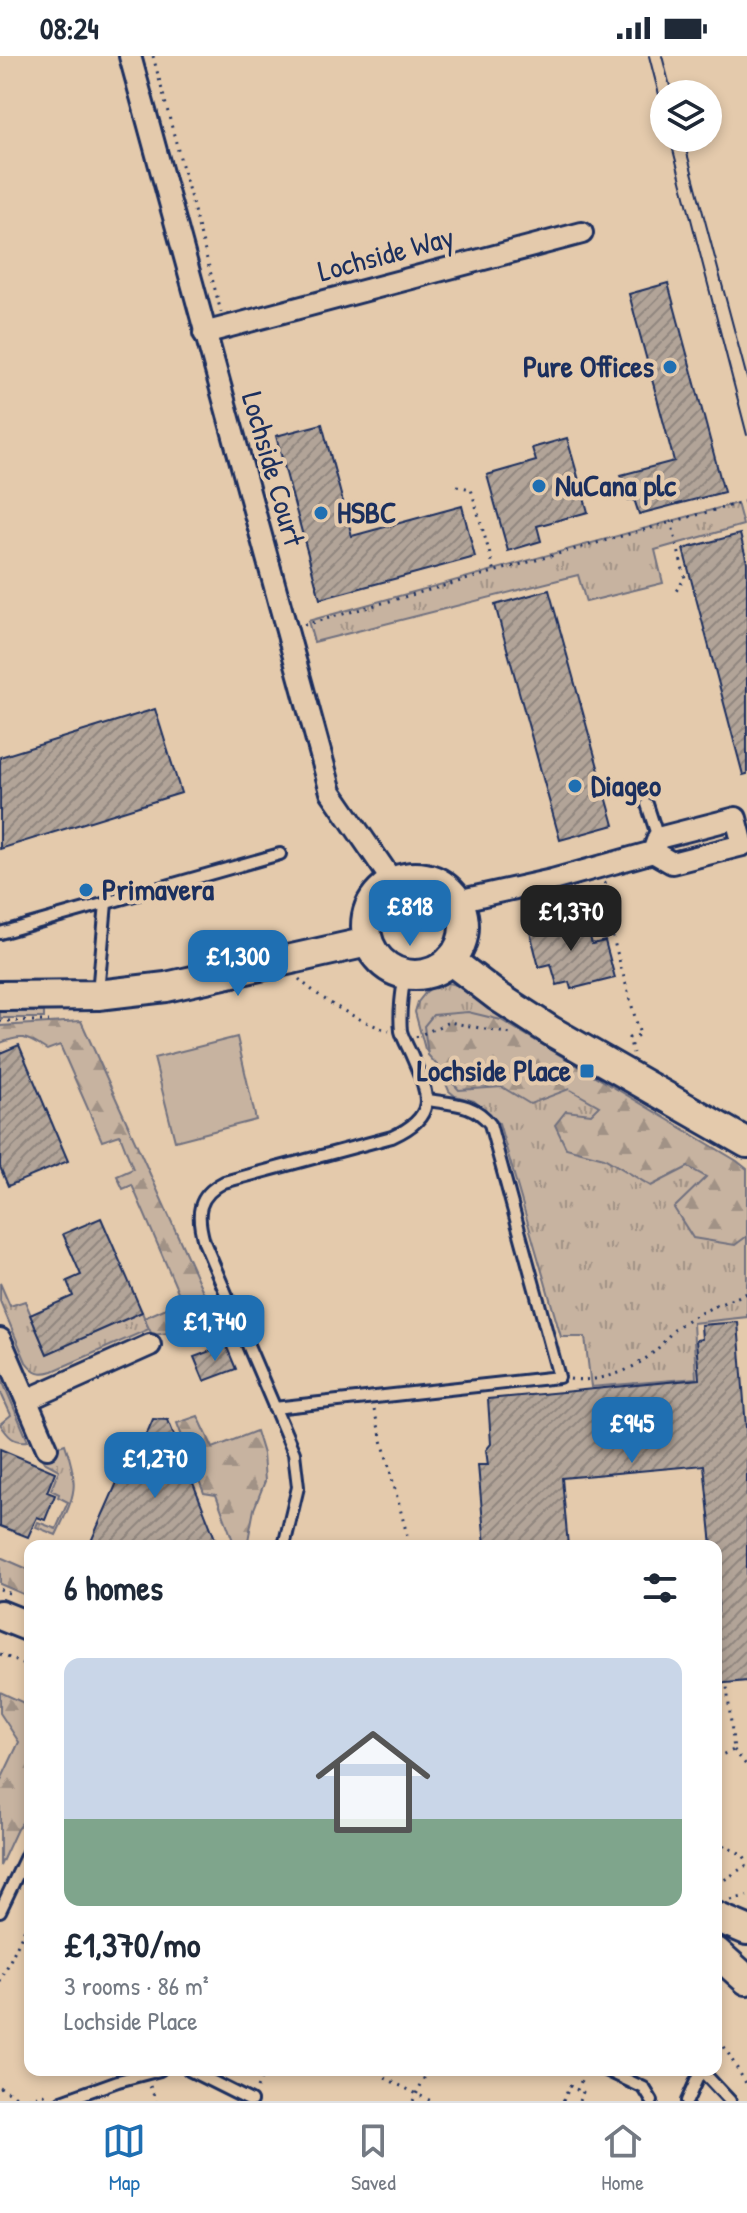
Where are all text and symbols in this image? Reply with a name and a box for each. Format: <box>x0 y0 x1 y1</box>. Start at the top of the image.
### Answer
text: 08:24 <box>40 8 99 48</box>
map controls <box>650 80 722 152</box>
button: layers <box>650 80 722 152</box>
street label: Lochside Way <box>313 216 458 290</box>
place label: Pure Offices <box>523 346 654 386</box>
marker: Pure Offices <box>661 358 679 376</box>
street label: Lochside Court <box>233 387 315 551</box>
place label: NuCana plc <box>555 465 676 506</box>
marker: NuCana plc <box>530 477 548 495</box>
place label: HSBC <box>337 492 396 532</box>
marker: HSBC <box>312 504 330 522</box>
place label: Diageo <box>591 765 661 806</box>
marker: Diageo <box>566 777 584 795</box>
place label: Primavera <box>102 869 214 909</box>
pin: £818 <box>363 880 457 948</box>
marker: Primavera <box>77 881 95 899</box>
pin: £1,370 <box>506 885 636 953</box>
text: £818 <box>387 888 433 923</box>
text: £1,370 <box>538 893 604 928</box>
pin: £1,300 <box>173 930 303 998</box>
text: £1,300 <box>206 938 270 973</box>
place label: Lochside Place <box>417 1050 571 1090</box>
marker: Lochside Place <box>578 1062 596 1080</box>
pin: £1,740 <box>150 1295 280 1363</box>
text: £1,740 <box>183 1303 247 1338</box>
pin: £945 <box>585 1397 679 1465</box>
text: £945 <box>610 1405 654 1440</box>
pin: £1,270 <box>90 1432 220 1500</box>
text: £1,270 <box>122 1440 188 1475</box>
text: 6 homes <box>64 1565 163 1611</box>
icon: filters <box>638 1566 682 1610</box>
icon: home <box>301 1710 445 1854</box>
text: £1,370/mo <box>64 1922 200 1968</box>
text: 3 rooms · 86 m² <box>64 1968 209 2003</box>
text: Lochside Place <box>64 2003 198 2038</box>
tab: Map <box>102 2119 146 2197</box>
tab: Saved <box>351 2119 396 2197</box>
tab: Home <box>601 2119 645 2197</box>

